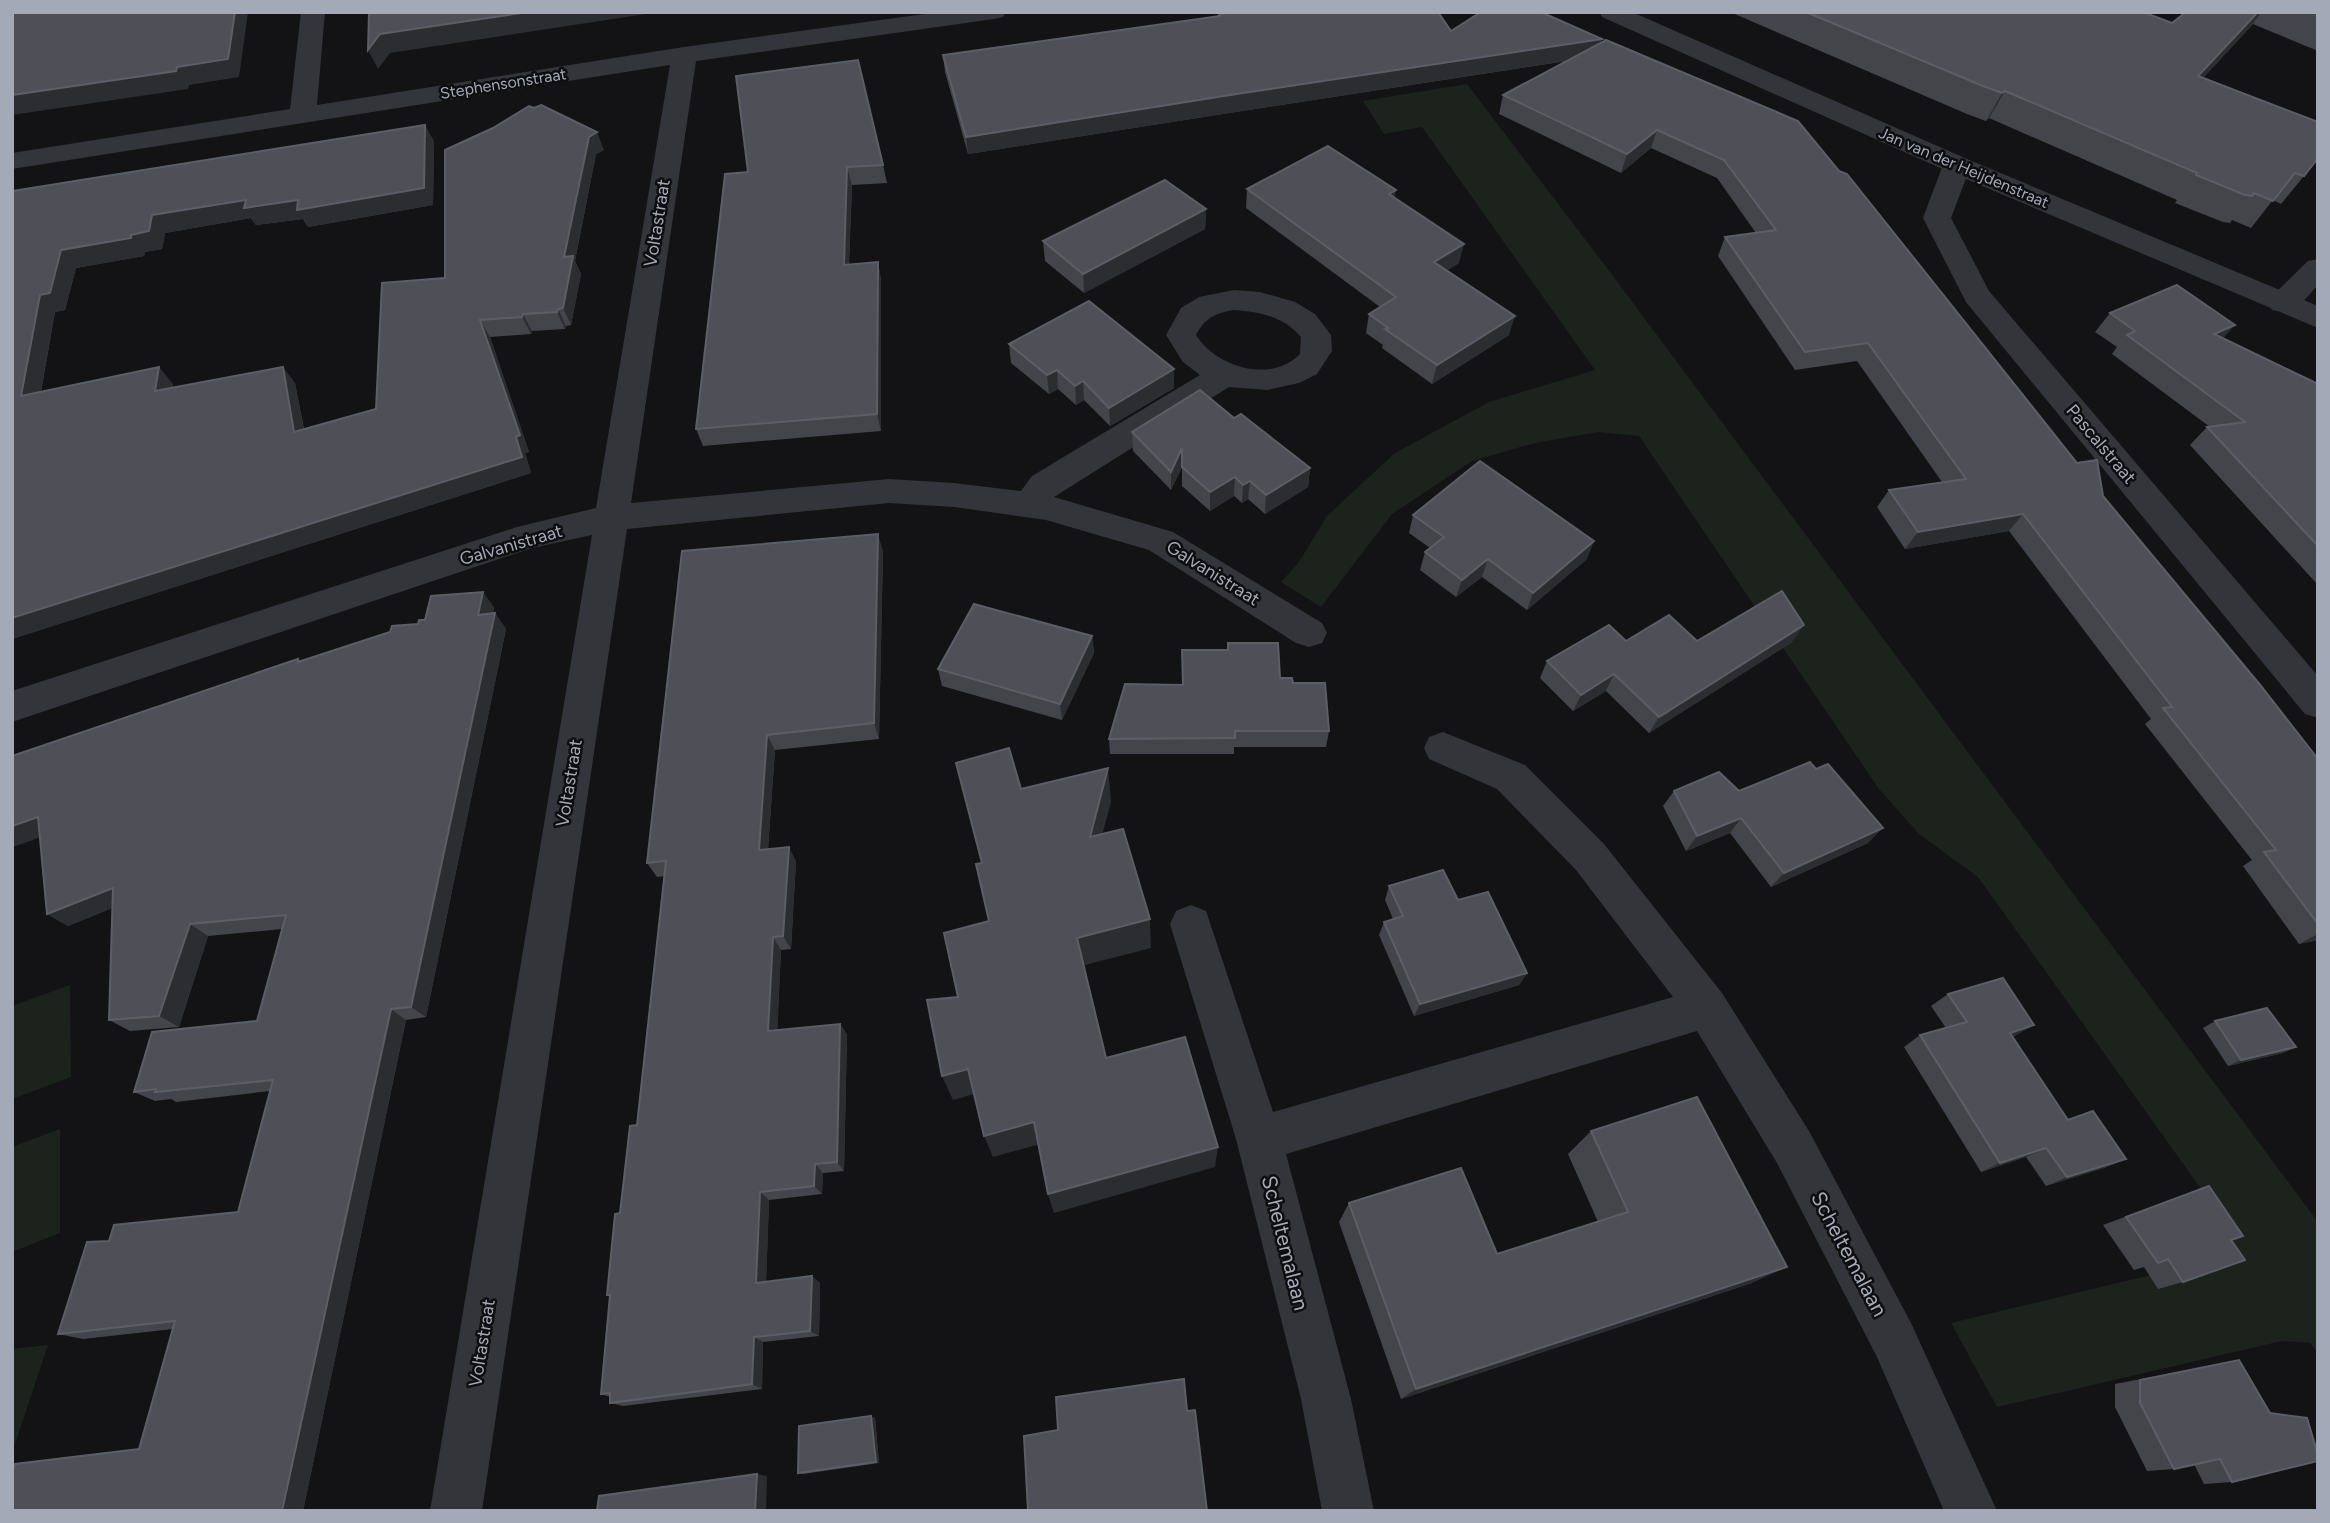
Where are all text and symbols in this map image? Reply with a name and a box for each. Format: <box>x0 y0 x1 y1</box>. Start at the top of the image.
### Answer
street label: Stephensonstraat <box>439 64 568 103</box>
street label: Jan van der Heijdenstraat <box>1876 123 2052 212</box>
street label: Voltastraat <box>639 177 675 268</box>
street label: Pascalstraat <box>2061 400 2141 488</box>
street label: Galvanistraat <box>457 520 565 570</box>
street label: Galvanistraat <box>1162 536 1264 610</box>
street label: Voltastraat <box>551 737 587 828</box>
street label: Scheltemalaan <box>1257 1173 1314 1313</box>
street label: Scheltemalaan <box>1806 1187 1893 1320</box>
street label: Voltastraat <box>464 1297 500 1388</box>

